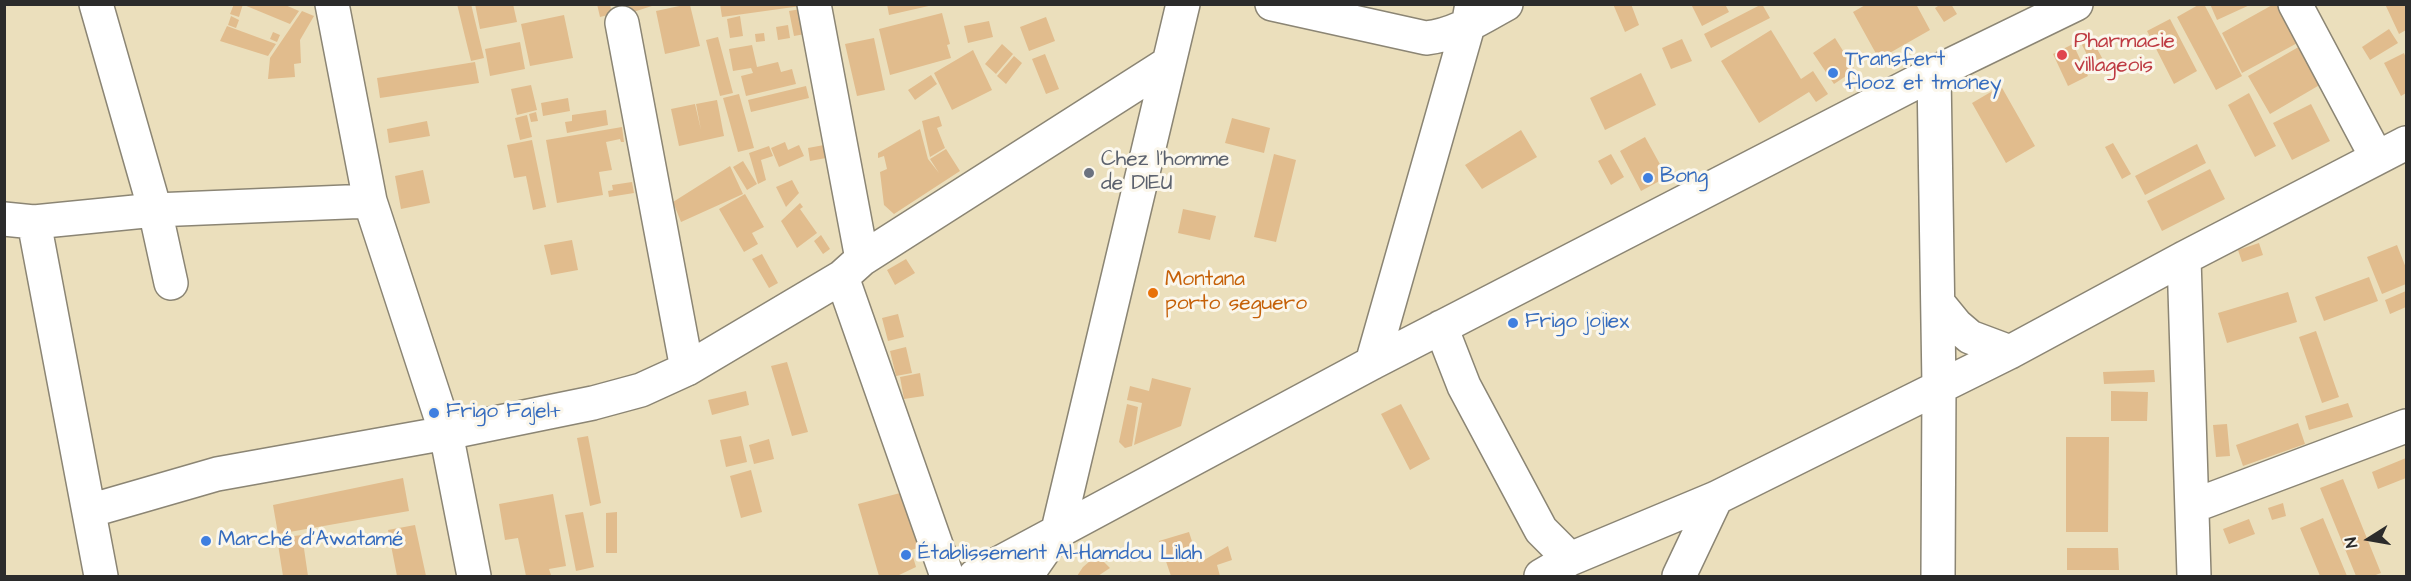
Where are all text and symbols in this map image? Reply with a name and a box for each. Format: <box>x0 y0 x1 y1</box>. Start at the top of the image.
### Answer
place label: Pharmacie villageois <box>2074 30 2175 80</box>
place label: Transfert flooz et tmoney <box>1845 48 2001 98</box>
marker: Pharmacie villageois <box>2055 48 2069 62</box>
marker: Transfert flooz et tmoney <box>1826 66 1840 80</box>
place label: Chez l'homme de DIEU <box>1101 148 1229 198</box>
place label: Bong <box>1660 165 1708 191</box>
marker: Chez l'homme de DIEU <box>1082 166 1096 180</box>
marker: Bong <box>1641 171 1655 185</box>
place label: Montana porto seguero <box>1165 268 1307 318</box>
marker: Montana porto seguero <box>1146 286 1160 300</box>
place label: Frigo jojiex <box>1525 310 1629 336</box>
marker: Frigo jojiex <box>1506 316 1520 330</box>
place label: Frigo Fajel+ <box>446 400 561 426</box>
marker: Frigo Fajel+ <box>427 406 441 420</box>
north arrow <box>2339 509 2399 569</box>
place label: Marché d'Awatamé <box>218 528 403 554</box>
marker: Marché d'Awatamé <box>199 534 213 548</box>
text: N <box>2340 535 2363 549</box>
place label: Établissement Al-Hamdou Lilah <box>918 542 1202 568</box>
marker: Établissement Al-Hamdou Lilah <box>899 548 913 562</box>

